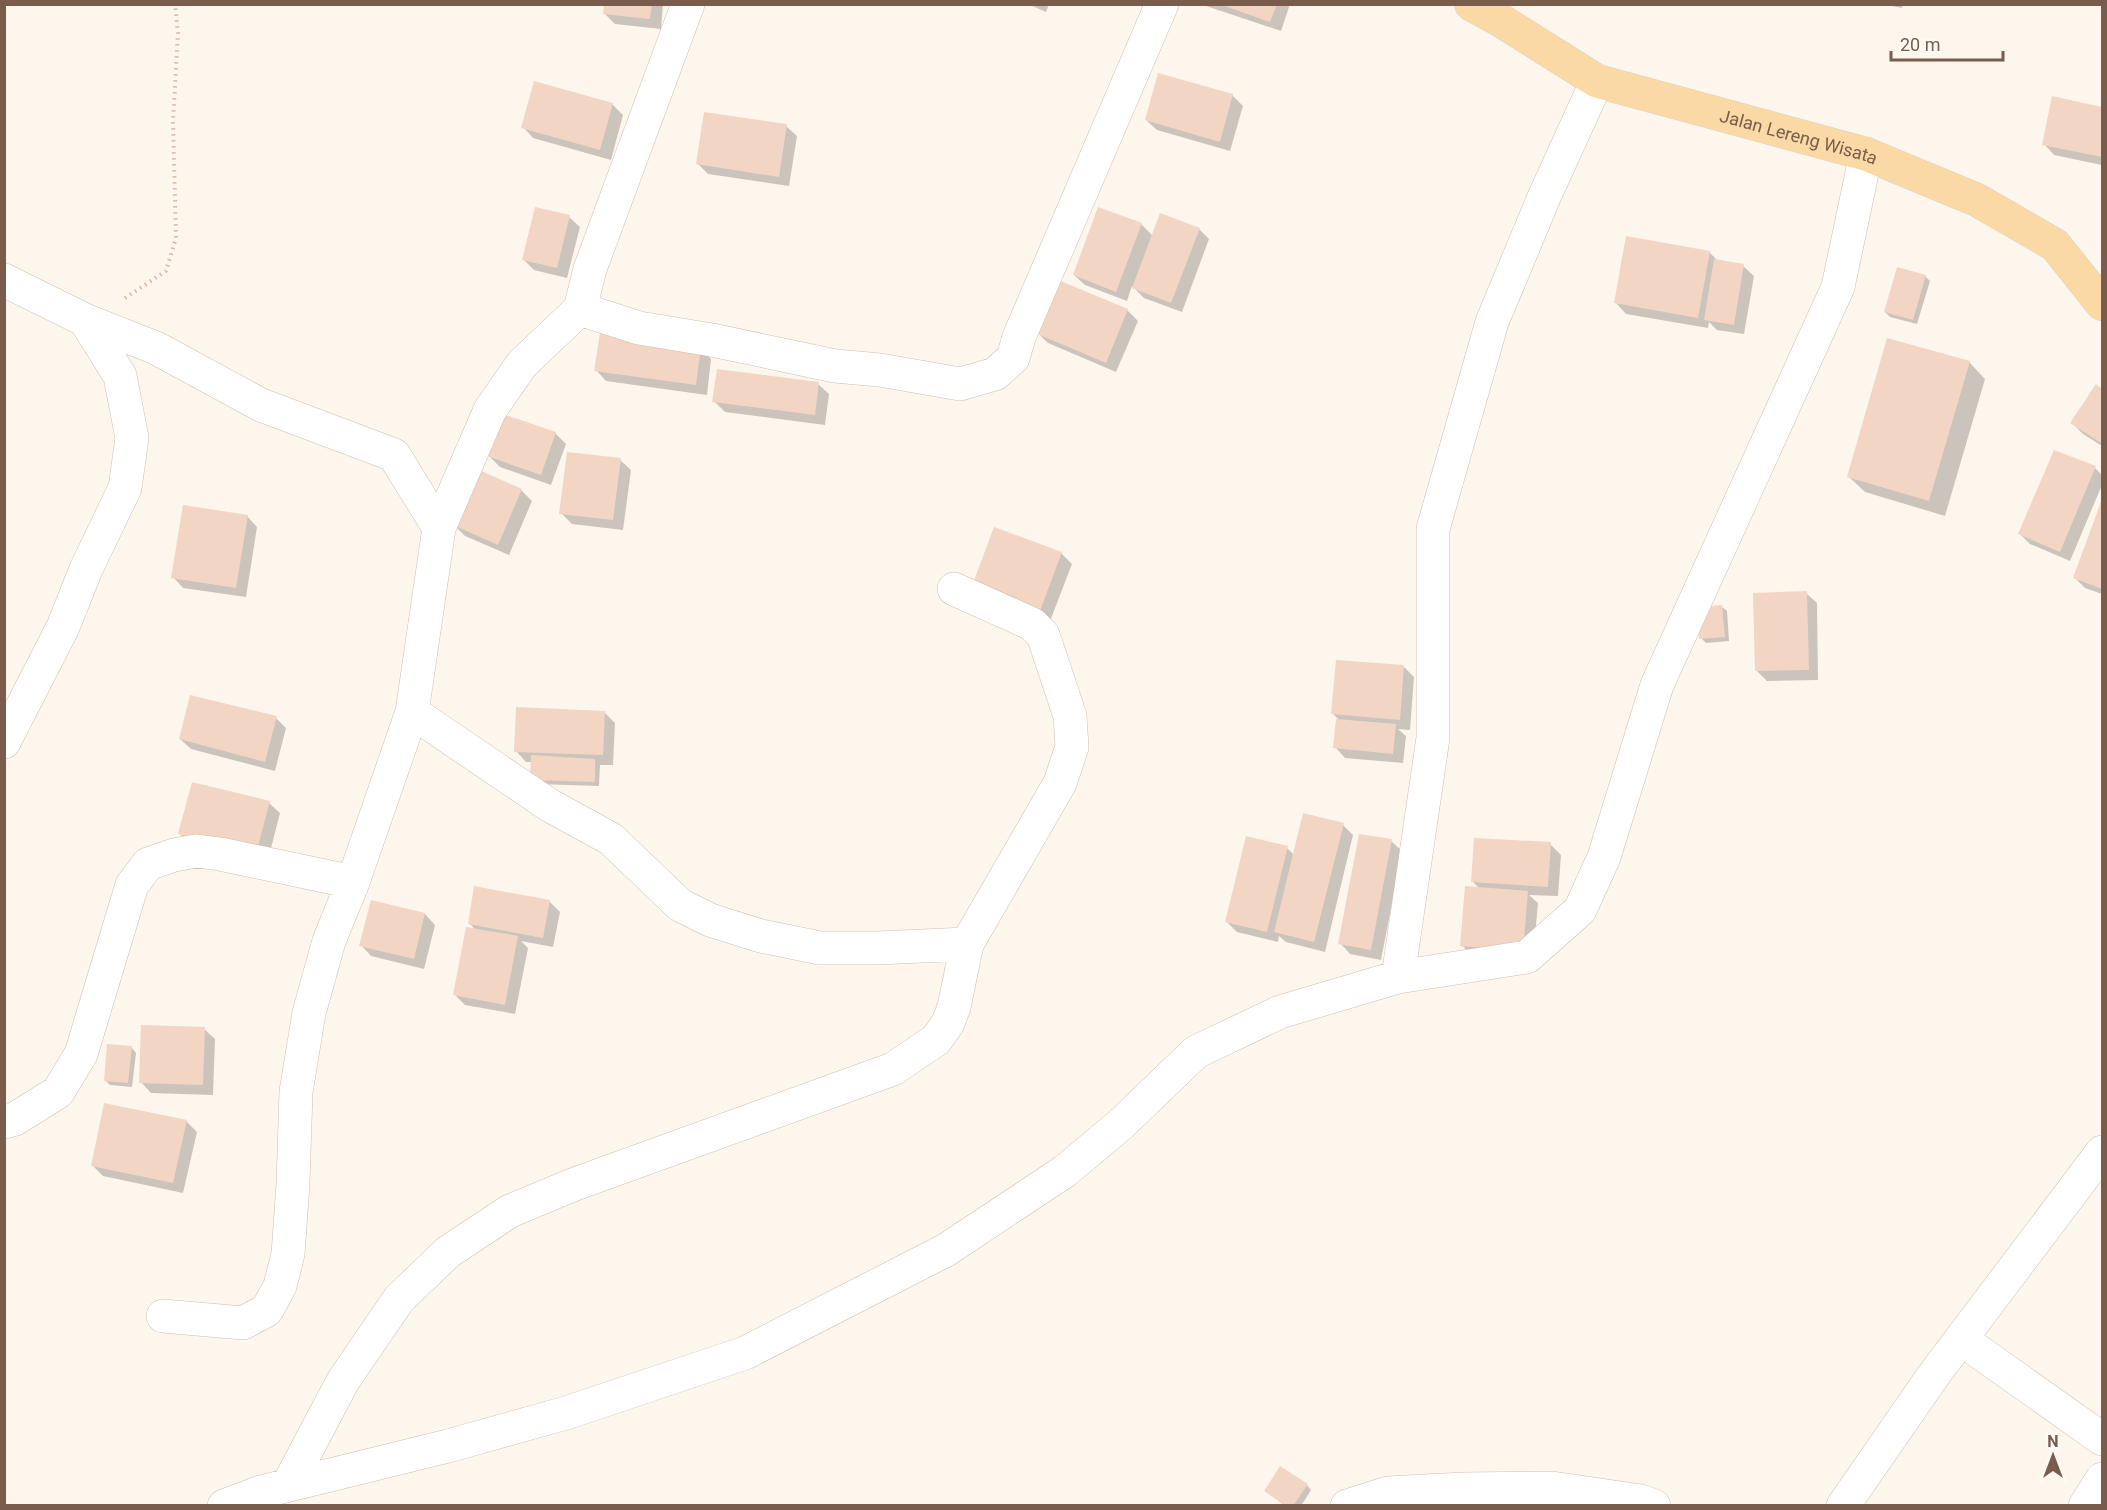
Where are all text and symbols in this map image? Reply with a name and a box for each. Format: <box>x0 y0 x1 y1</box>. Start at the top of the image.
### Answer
scale bar <box>1891 24 2004 62</box>
text: 20 m <box>1900 34 1940 55</box>
street label: Jalan Lereng Wisata <box>1718 104 1881 168</box>
north arrow <box>2023 1426 2083 1486</box>
text: N <box>2047 1432 2059 1451</box>

